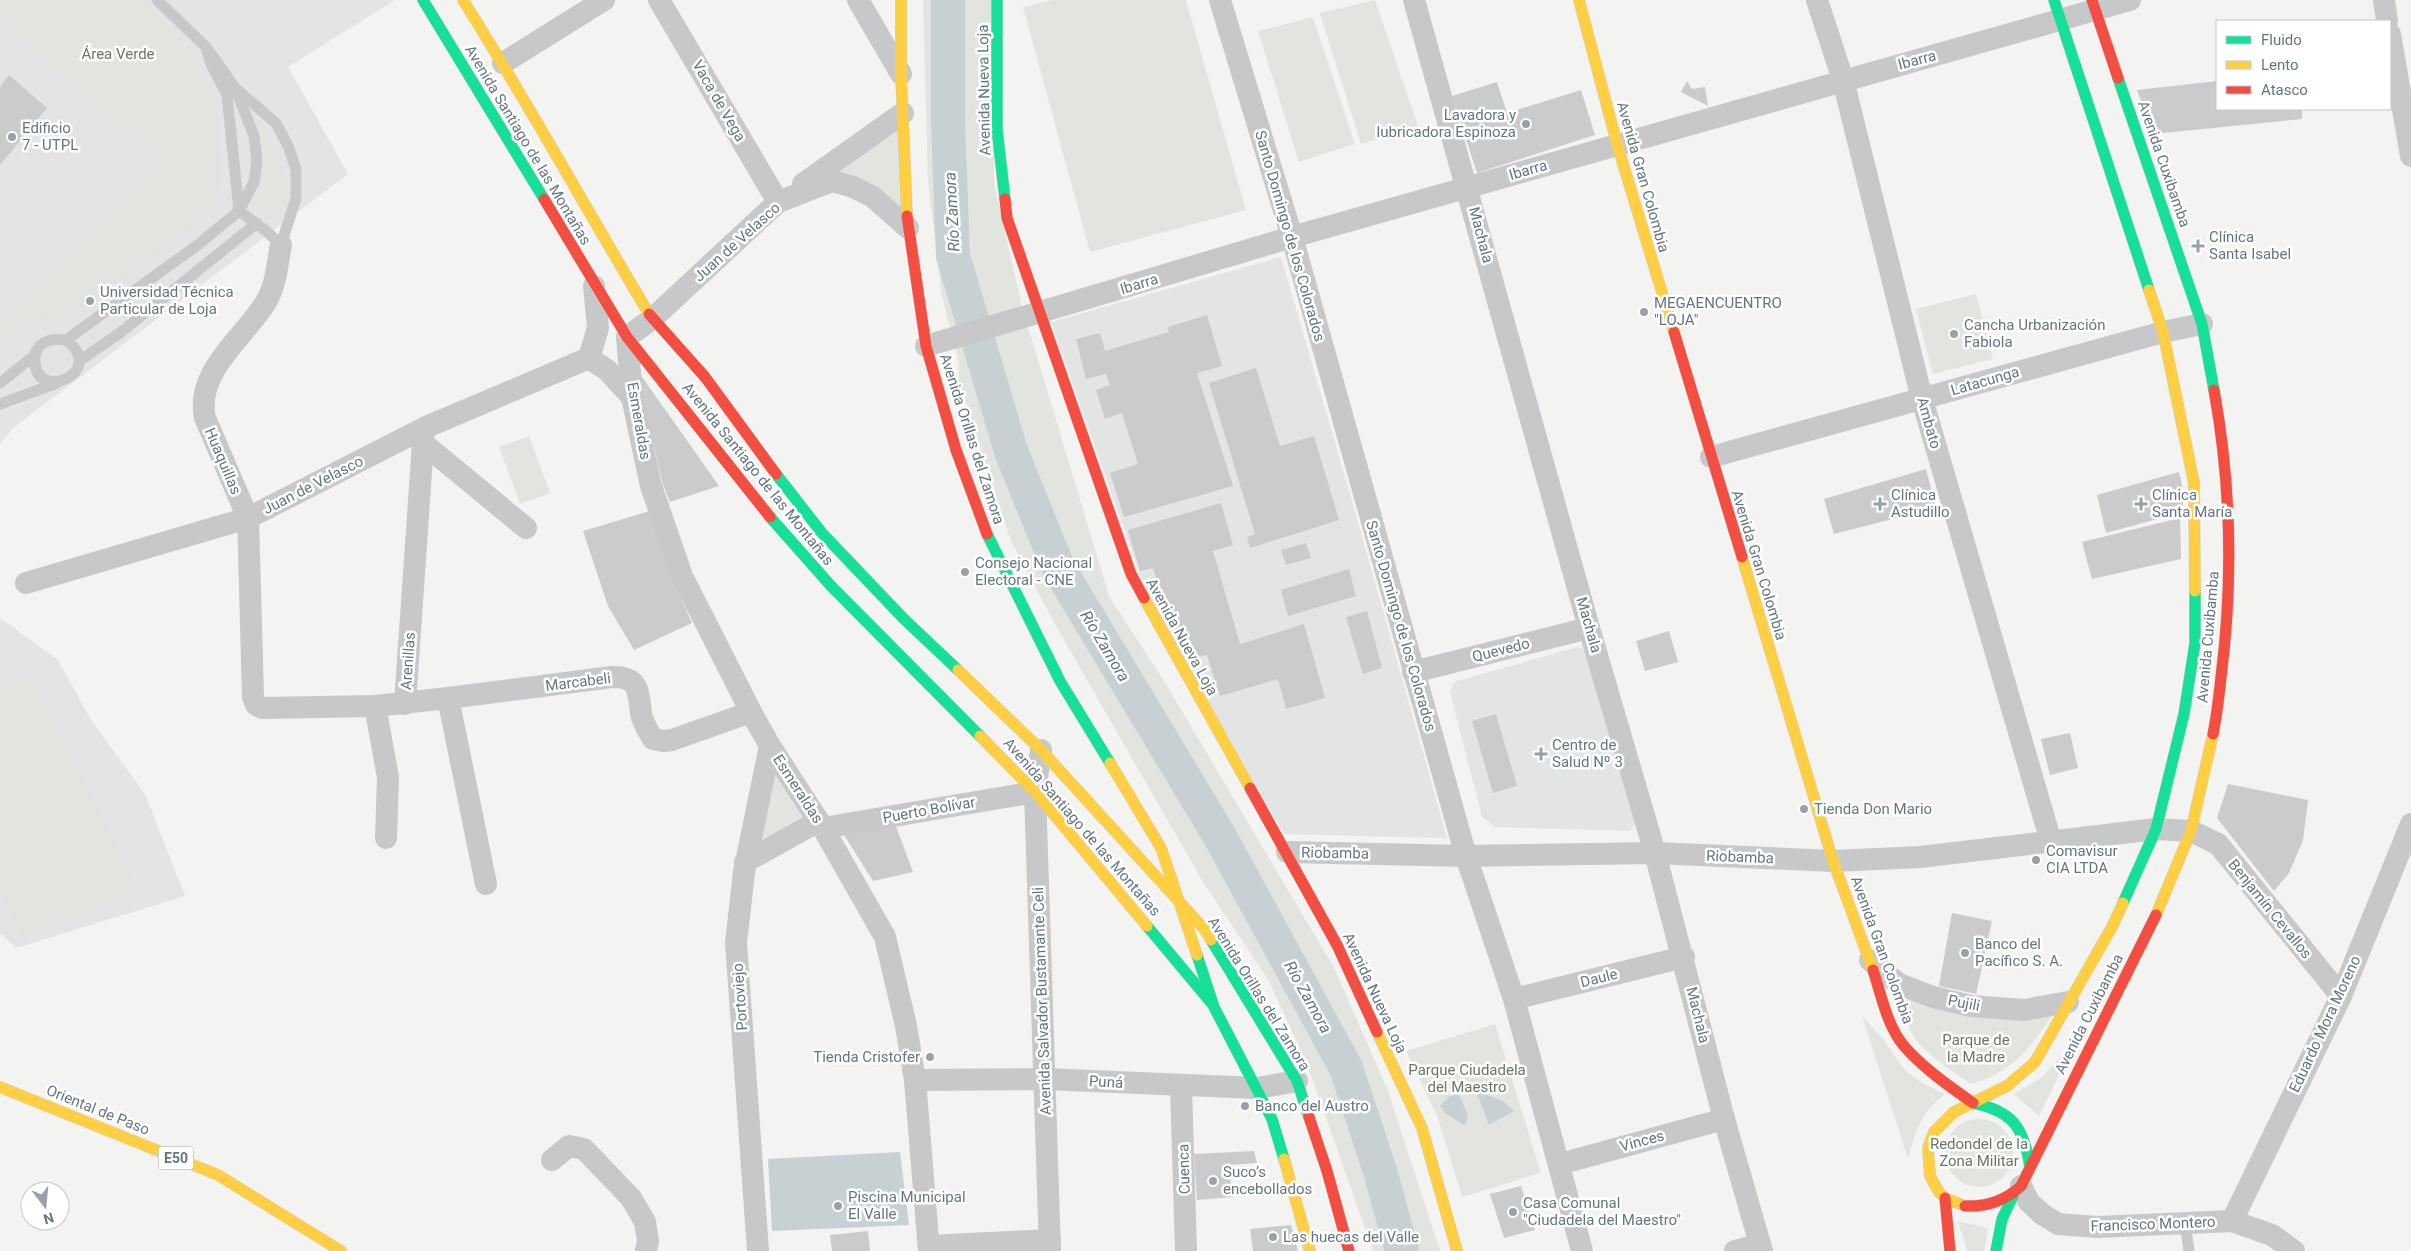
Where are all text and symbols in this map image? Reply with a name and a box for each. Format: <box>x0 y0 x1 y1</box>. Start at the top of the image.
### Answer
legend <box>2216 20 2391 110</box>
street label: Avenida Nueva Loja <box>974 24 994 156</box>
text: Fluido <box>2261 31 2302 49</box>
street label: Avenida Santiago de las Montañas <box>461 42 595 248</box>
park label: Área Verde <box>81 45 155 63</box>
street label: Ibarra <box>1896 46 1938 74</box>
text: Lento <box>2261 56 2299 74</box>
street label: Vaca de Vega <box>688 57 750 145</box>
text: Atasco <box>2261 81 2308 99</box>
street label: Avenida Cuxibamba <box>2134 99 2194 229</box>
street label: Avenida Gran Colombia <box>1613 100 1673 254</box>
place label: Lavadora y lubricadora Espinoza <box>1377 106 1516 141</box>
marker: Lavadora y lubricadora Espinoza <box>1520 118 1532 130</box>
place label: Edificio 7 - UTPL <box>22 119 78 154</box>
street label: Santo Domingo de los Colorados <box>1251 128 1329 344</box>
marker: Edificio 7 - UTPL <box>6 131 18 143</box>
street label: Ibarra <box>1507 156 1549 184</box>
water label: Río Zamora <box>940 172 964 252</box>
street label: Juan de Velasco <box>690 199 784 285</box>
street label: Machala <box>1465 205 1497 265</box>
place label: Clínica Santa Isabel <box>2209 228 2291 263</box>
marker: Clínica Santa Isabel <box>2191 239 2205 253</box>
street label: Ibarra <box>1118 270 1160 298</box>
place label: Universidad Técnica Particular de Loja <box>100 283 234 318</box>
place label: MEGAENCUENTRO "LOJA" <box>1654 294 1782 329</box>
marker: Universidad Técnica Particular de Loja <box>84 295 96 307</box>
marker: MEGAENCUENTRO "LOJA" <box>1638 306 1650 318</box>
place label: Cancha Urbanización Fabiola <box>1964 316 2105 351</box>
marker: Cancha Urbanización Fabiola <box>1948 328 1960 340</box>
street label: Avenida Orillas del Zamora <box>936 351 1008 527</box>
street label: Latacunga <box>1949 363 2021 399</box>
street label: Avenida Santiago de las Montañas <box>679 379 837 569</box>
street label: Esmeraldas <box>623 381 655 461</box>
street label: Ambato <box>1913 395 1945 451</box>
street label: Huaquillas <box>201 425 245 497</box>
street label: Juan de Velasco <box>260 452 366 518</box>
place label: Clínica Astudillo <box>1891 486 1950 521</box>
place label: Clínica Santa María <box>2152 486 2232 521</box>
street label: Avenida Gran Colombia <box>1728 488 1790 642</box>
marker: Clínica Astudillo <box>1873 497 1887 511</box>
marker: Clínica Santa María <box>2134 497 2148 511</box>
street label: Santo Domingo de los Colorados <box>1362 518 1440 734</box>
place label: Consejo Nacional Electoral - CNE <box>975 554 1092 589</box>
marker: Consejo Nacional Electoral - CNE <box>959 566 971 578</box>
street label: Avenida Cuxibamba <box>2193 570 2223 704</box>
street label: Avenida Nueva Loja <box>1142 575 1222 699</box>
street label: Machala <box>1572 595 1606 655</box>
water label: Río Zamora <box>1076 607 1134 685</box>
street label: Arenillas <box>397 632 419 690</box>
street label: Quevedo <box>1470 634 1532 666</box>
street label: Marcabeli <box>544 669 612 695</box>
street label: Avenida Santiago de las Montañas <box>1000 734 1164 920</box>
place label: Centro de Salud Nº 3 <box>1552 736 1623 771</box>
marker: Centro de Salud Nº 3 <box>1534 747 1548 761</box>
street label: Esmeraldas <box>769 751 827 827</box>
street label: Puerto Bolívar <box>881 793 977 827</box>
place label: Tienda Don Mario <box>1814 800 1932 818</box>
marker: Tienda Don Mario <box>1798 803 1810 815</box>
place label: Comavisur CIA LTDA <box>2046 842 2118 877</box>
street label: Riobamba <box>1301 843 1369 863</box>
street label: Riobamba <box>1706 847 1774 867</box>
marker: Comavisur CIA LTDA <box>2030 854 2042 866</box>
street label: Benjamín Cevallos <box>2224 856 2316 962</box>
street label: Avenida Gran Colombia <box>1847 874 1917 1026</box>
street label: Avenida Salvador Bustamante Celi <box>1029 887 1055 1115</box>
street label: Avenida Orillas del Zamora <box>1204 914 1314 1074</box>
street label: Avenida Nueva Loja <box>1339 930 1411 1056</box>
place label: Banco del Pacífico S. A. <box>1975 935 2063 970</box>
marker: Banco del Pacífico S. A. <box>1959 947 1971 959</box>
street label: Avenida Cuxibamba <box>2051 951 2127 1077</box>
street label: Eduardo Mora Moreno <box>2285 953 2365 1095</box>
water label: Río Zamora <box>1280 958 1336 1036</box>
street label: Portoviejo <box>729 963 751 1031</box>
street label: Daule <box>1578 965 1620 991</box>
street label: Machala <box>1682 985 1714 1045</box>
street label: Pujili <box>1946 991 1982 1015</box>
park label: Parque de la Madre <box>1942 1031 2010 1066</box>
place label: Tienda Cristofer <box>813 1048 920 1066</box>
marker: Tienda Cristofer <box>924 1051 936 1063</box>
park label: Parque Ciudadela del Maestro <box>1408 1061 1526 1096</box>
street label: Puná <box>1088 1072 1124 1092</box>
street label: Oriental de Paso <box>44 1081 152 1139</box>
place label: Banco del Austro <box>1255 1097 1369 1115</box>
marker: Banco del Austro <box>1239 1100 1251 1112</box>
street label: Vinces <box>1618 1126 1666 1156</box>
park label: Redondel de la Zona Militar <box>1930 1135 2028 1170</box>
street label: Cuenca <box>1174 1144 1194 1194</box>
road number: E50 <box>158 1146 194 1170</box>
place label: Suco’s encebollados <box>1223 1163 1312 1198</box>
marker: Suco’s encebollados <box>1207 1175 1219 1187</box>
north arrow <box>20 1181 70 1231</box>
place label: Piscina Municipal El Valle <box>848 1188 966 1223</box>
place label: Casa Comunal "Ciudadela del Maestro" <box>1523 1194 1681 1229</box>
marker: Piscina Municipal El Valle <box>832 1200 844 1212</box>
marker: Casa Comunal "Ciudadela del Maestro" <box>1507 1206 1519 1218</box>
text: N <box>42 1209 56 1228</box>
street label: Francisco Montero <box>2090 1213 2216 1235</box>
place label: Las huecas del Valle <box>1283 1228 1419 1246</box>
marker: Las huecas del Valle <box>1267 1231 1279 1243</box>

